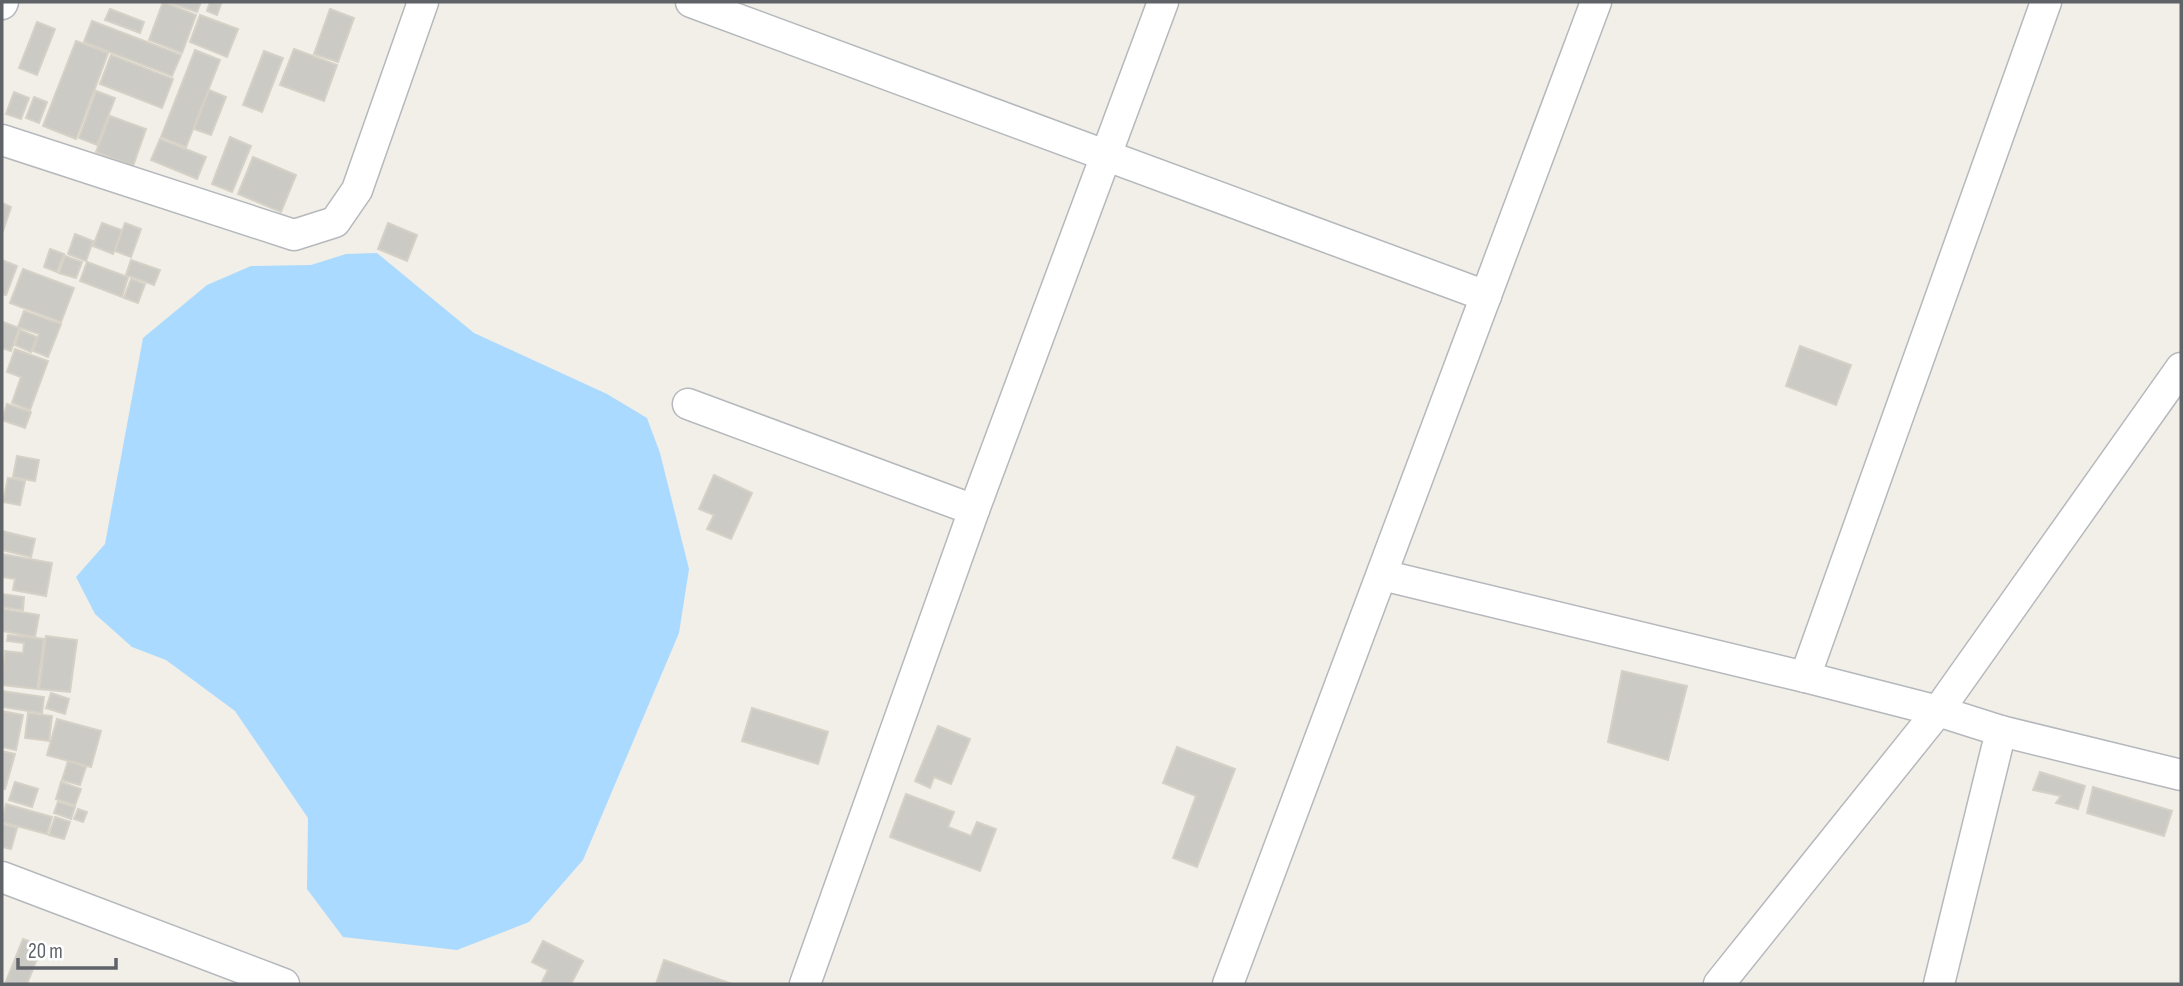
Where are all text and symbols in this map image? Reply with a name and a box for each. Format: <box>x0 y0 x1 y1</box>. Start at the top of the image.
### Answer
scale bar <box>18 926 116 970</box>
text: 20 m <box>28 939 63 964</box>

